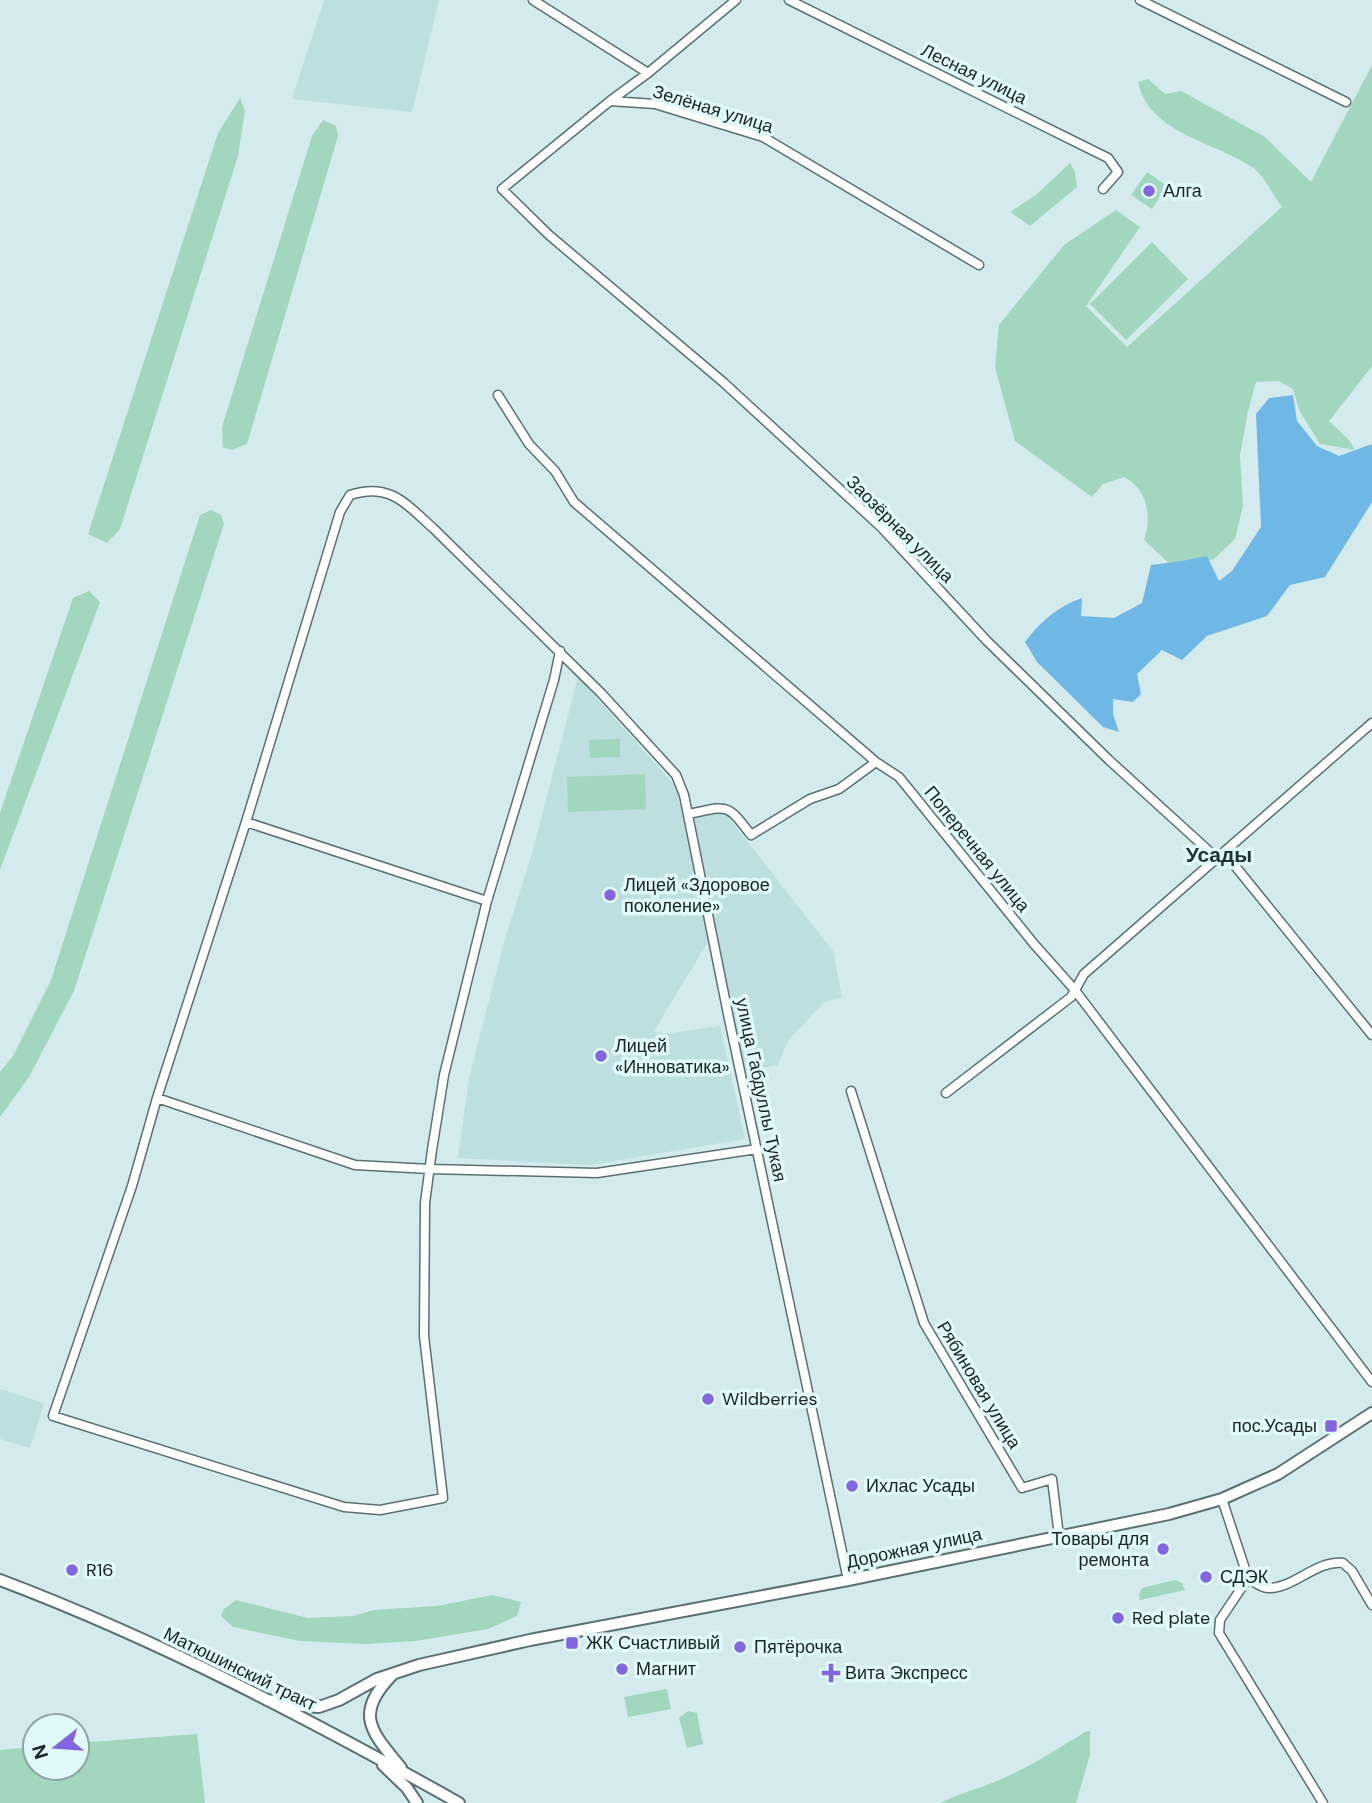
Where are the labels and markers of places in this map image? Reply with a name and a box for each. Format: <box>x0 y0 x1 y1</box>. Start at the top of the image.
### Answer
place label: Алга <box>1163 179 1203 203</box>
marker: Алга <box>1141 183 1157 199</box>
place label: Лицей «Здоровое поколение» <box>624 873 770 918</box>
marker: Лицей «Здоровое поколение» <box>602 887 618 903</box>
place label: Лицей «Инноватика» <box>615 1034 730 1079</box>
marker: Лицей «Инноватика» <box>593 1048 609 1064</box>
place label: Wildberries <box>722 1387 817 1411</box>
marker: Wildberries <box>700 1391 716 1407</box>
place label: пос.Усады <box>1232 1414 1317 1438</box>
marker: пос.Усады <box>1323 1418 1339 1434</box>
place label: Ихлас Усады <box>866 1474 975 1498</box>
marker: Ихлас Усады <box>844 1478 860 1494</box>
place label: Товары для ремонта <box>1052 1527 1150 1572</box>
marker: Товары для ремонта <box>1155 1541 1171 1557</box>
place label: R16 <box>86 1558 114 1582</box>
marker: R16 <box>64 1562 80 1578</box>
place label: СДЭК <box>1220 1565 1269 1589</box>
marker: СДЭК <box>1198 1569 1214 1585</box>
place label: Red plate <box>1132 1606 1210 1630</box>
marker: Red plate <box>1110 1610 1126 1626</box>
place label: ЖК Счастливый <box>586 1631 720 1655</box>
marker: ЖК Счастливый <box>564 1635 580 1651</box>
place label: Пятёрочка <box>754 1635 843 1659</box>
marker: Пятёрочка <box>732 1639 748 1655</box>
place label: Магнит <box>636 1657 696 1681</box>
marker: Магнит <box>614 1661 630 1677</box>
place label: Вита Экспресс <box>845 1661 968 1685</box>
marker: Вита Экспресс <box>823 1665 839 1681</box>

